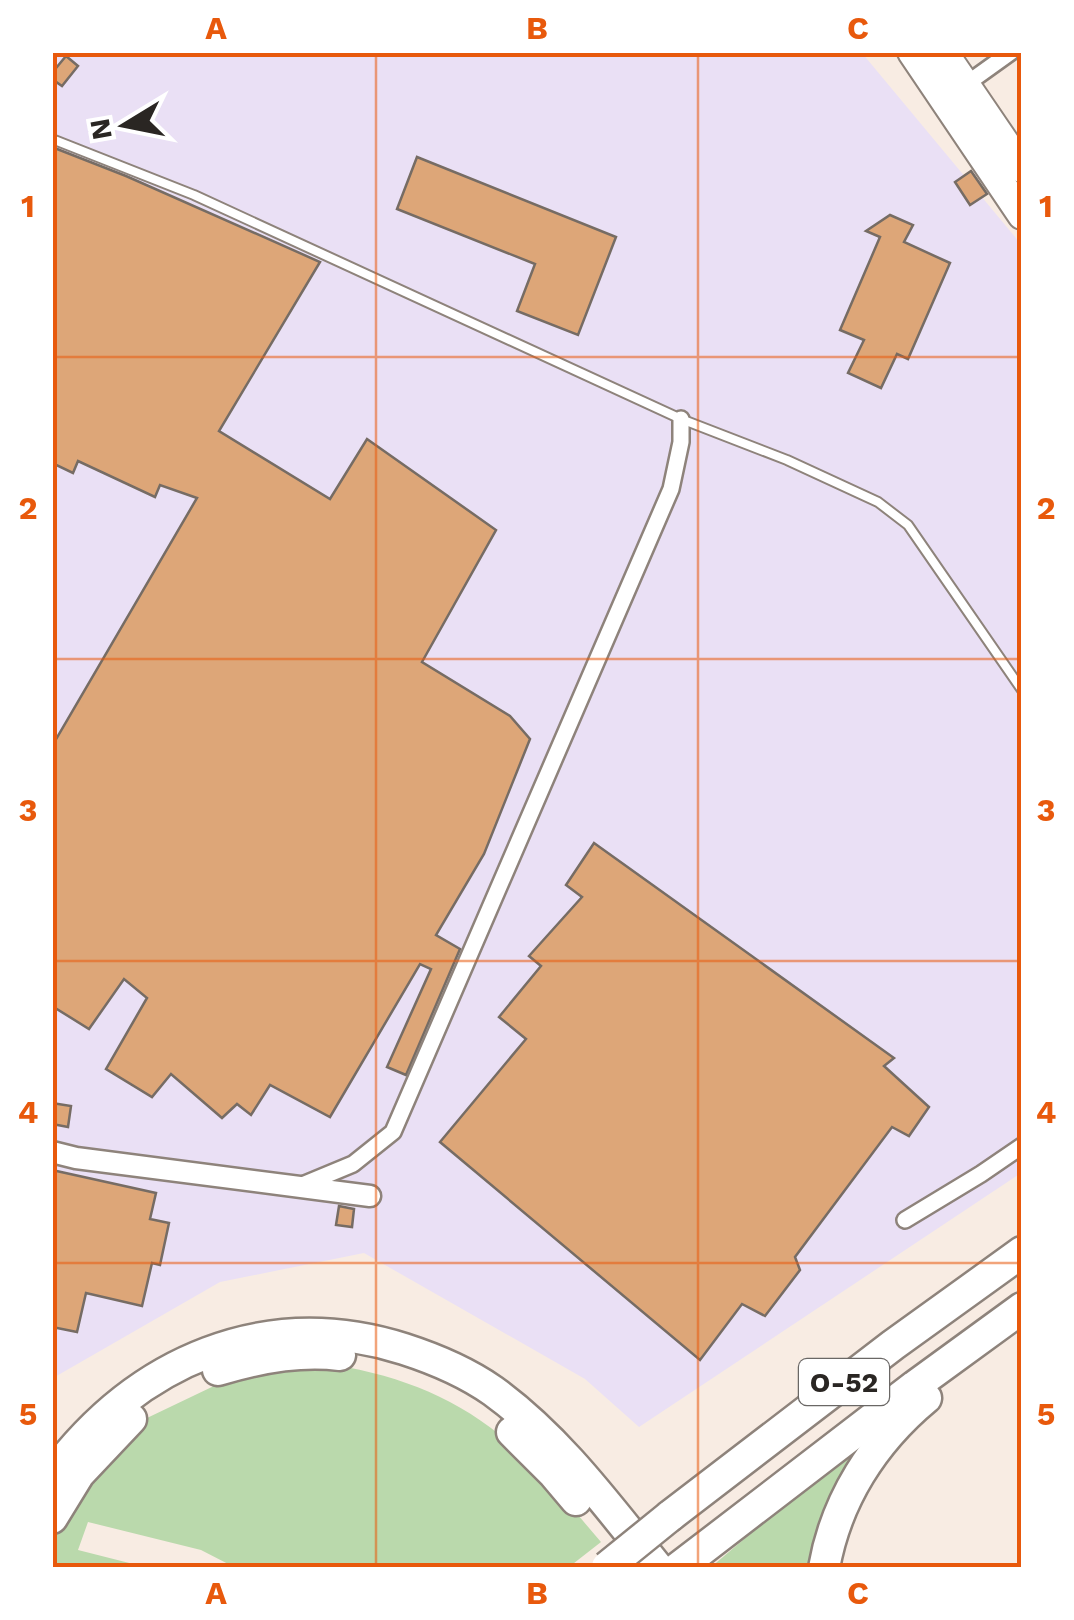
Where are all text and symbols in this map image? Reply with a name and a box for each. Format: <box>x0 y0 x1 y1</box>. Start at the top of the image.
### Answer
text: A <box>205 9 227 47</box>
text: B <box>526 9 548 47</box>
text: C <box>847 9 869 47</box>
north arrow <box>75 75 175 175</box>
text: N <box>83 116 119 142</box>
text: 1 <box>21 187 35 225</box>
text: 1 <box>1039 187 1053 225</box>
text: 2 <box>18 489 38 527</box>
text: 2 <box>1036 489 1056 527</box>
text: 3 <box>19 791 37 829</box>
text: 3 <box>1037 791 1055 829</box>
text: 4 <box>18 1093 38 1131</box>
text: 4 <box>1036 1093 1056 1131</box>
road number: O-52 <box>799 1359 889 1405</box>
text: 5 <box>19 1395 37 1433</box>
text: 5 <box>1037 1395 1055 1433</box>
text: A <box>205 1574 227 1612</box>
text: B <box>526 1574 548 1612</box>
text: C <box>847 1574 869 1612</box>

